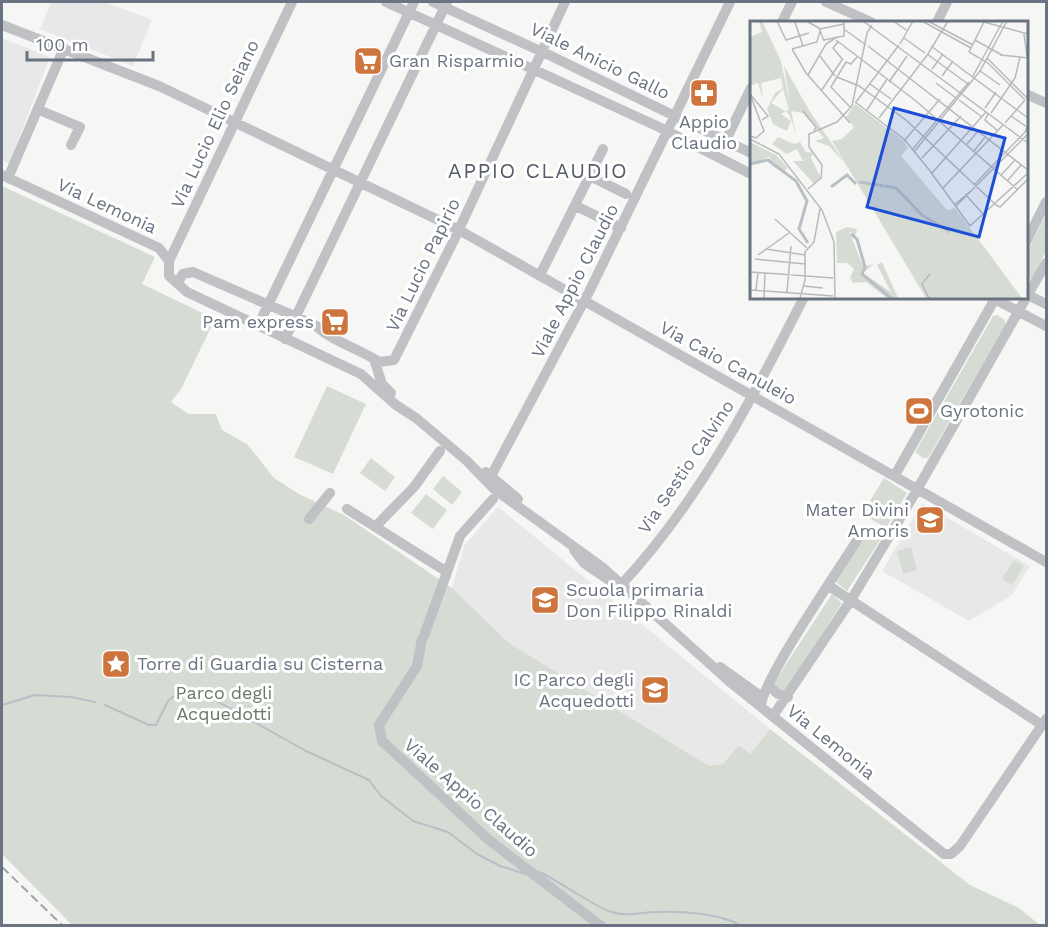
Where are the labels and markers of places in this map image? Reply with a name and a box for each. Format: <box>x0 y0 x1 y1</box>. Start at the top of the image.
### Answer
supermarket icon: Gran Risparmio <box>352 45 384 77</box>
place label: Gran Risparmio <box>389 50 524 71</box>
pharmacy icon: Appio Claudio <box>688 77 720 109</box>
place label: Appio Claudio <box>671 111 737 153</box>
supermarket icon: Pam express <box>319 306 351 338</box>
place label: Pam express <box>202 311 314 332</box>
sports icon: Gyrotonic <box>903 395 935 427</box>
place label: Gyrotonic <box>940 400 1024 421</box>
place label: Mater Divini Amoris <box>805 499 909 541</box>
school or university icon: Mater Divini Amoris <box>914 504 946 536</box>
place label: Scuola primaria Don Filippo Rinaldi <box>566 579 732 621</box>
school or university icon: Scuola primaria Don Filippo Rinaldi <box>529 584 561 616</box>
place icon: Torre di Guardia su Cisterna <box>100 648 132 680</box>
place label: Torre di Guardia su Cisterna <box>137 653 383 674</box>
place label: IC Parco degli Acquedotti <box>513 669 634 711</box>
school or university icon: IC Parco degli Acquedotti <box>639 674 671 706</box>

